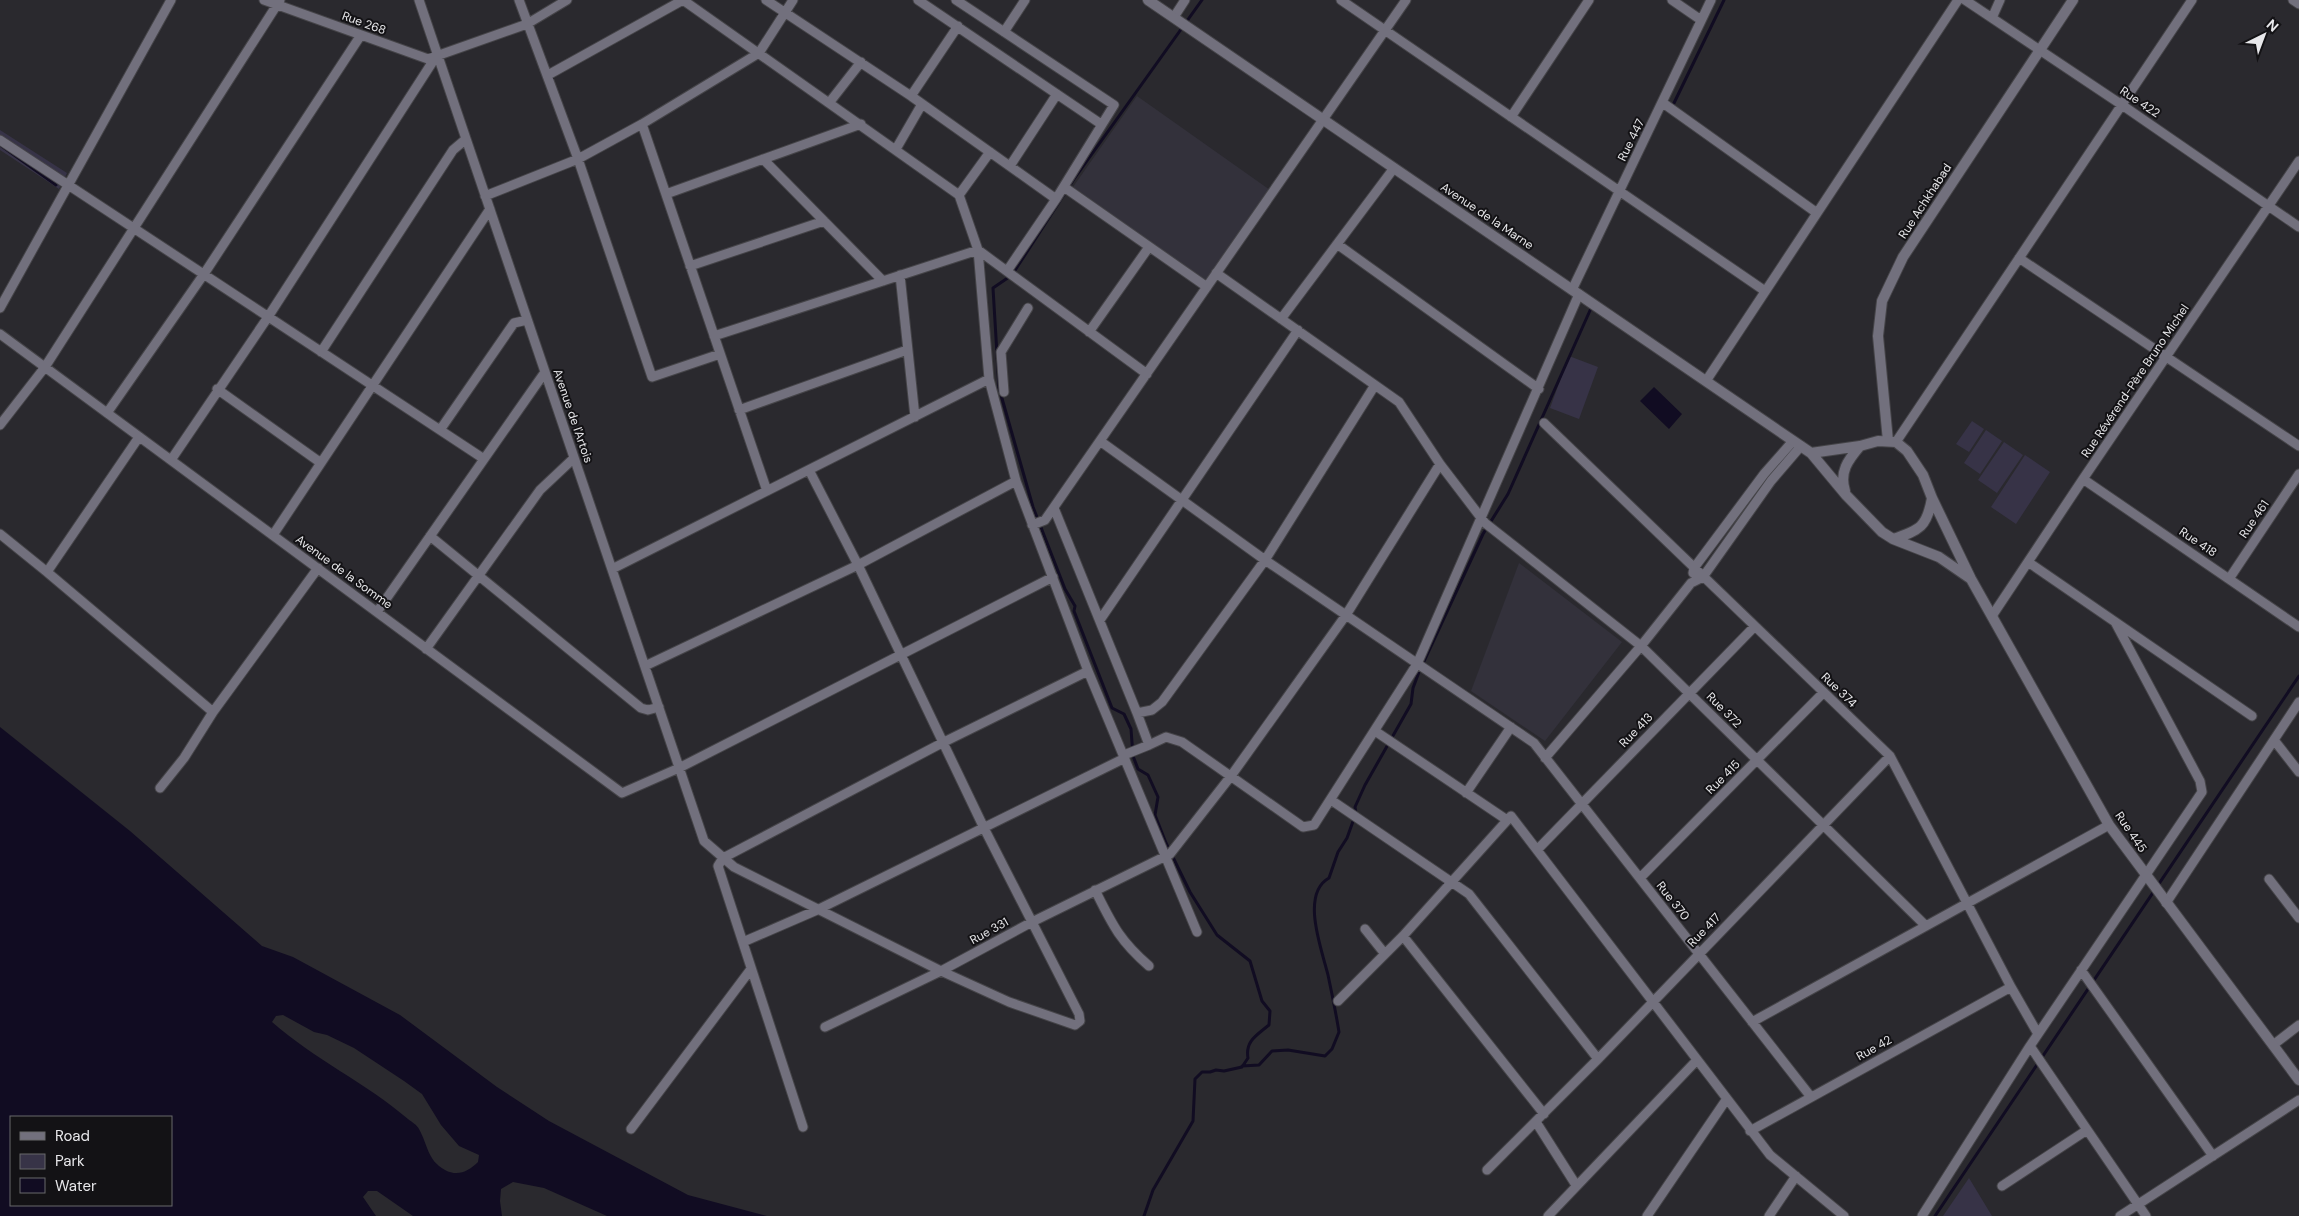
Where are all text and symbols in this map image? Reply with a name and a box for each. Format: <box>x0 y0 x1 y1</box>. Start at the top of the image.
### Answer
street label: Rue 268 <box>340 8 388 38</box>
north arrow <box>2239 10 2289 60</box>
text: N <box>2263 15 2283 35</box>
street label: Rue 422 <box>2117 83 2163 121</box>
street label: Rue 447 <box>1614 116 1648 164</box>
street label: Rue Achkhabad <box>1895 160 1955 242</box>
street label: Avenue de la Marne <box>1437 179 1537 253</box>
street label: Rue Révérend-Père Bruno Michel <box>2078 301 2192 461</box>
street label: Avenue de l'Artois <box>549 367 597 465</box>
street label: Rue 461 <box>2235 497 2273 541</box>
street label: Rue 418 <box>2176 524 2220 560</box>
street label: Avenue de la Somme <box>292 531 396 613</box>
street label: Rue 374 <box>1818 669 1860 711</box>
street label: Rue 372 <box>1703 689 1745 731</box>
street label: Rue 413 <box>1616 709 1656 751</box>
street label: Rue 415 <box>1702 756 1744 798</box>
street label: Rue 445 <box>2112 808 2150 856</box>
street label: Rue 370 <box>1653 878 1693 924</box>
street label: Rue 417 <box>1684 910 1724 950</box>
street label: Rue 331 <box>967 914 1011 948</box>
street label: Rue 42 <box>1853 1032 1895 1064</box>
legend <box>10 1116 172 1206</box>
text: Road <box>55 1126 90 1146</box>
text: Park <box>55 1151 85 1171</box>
text: Water <box>55 1176 97 1196</box>

